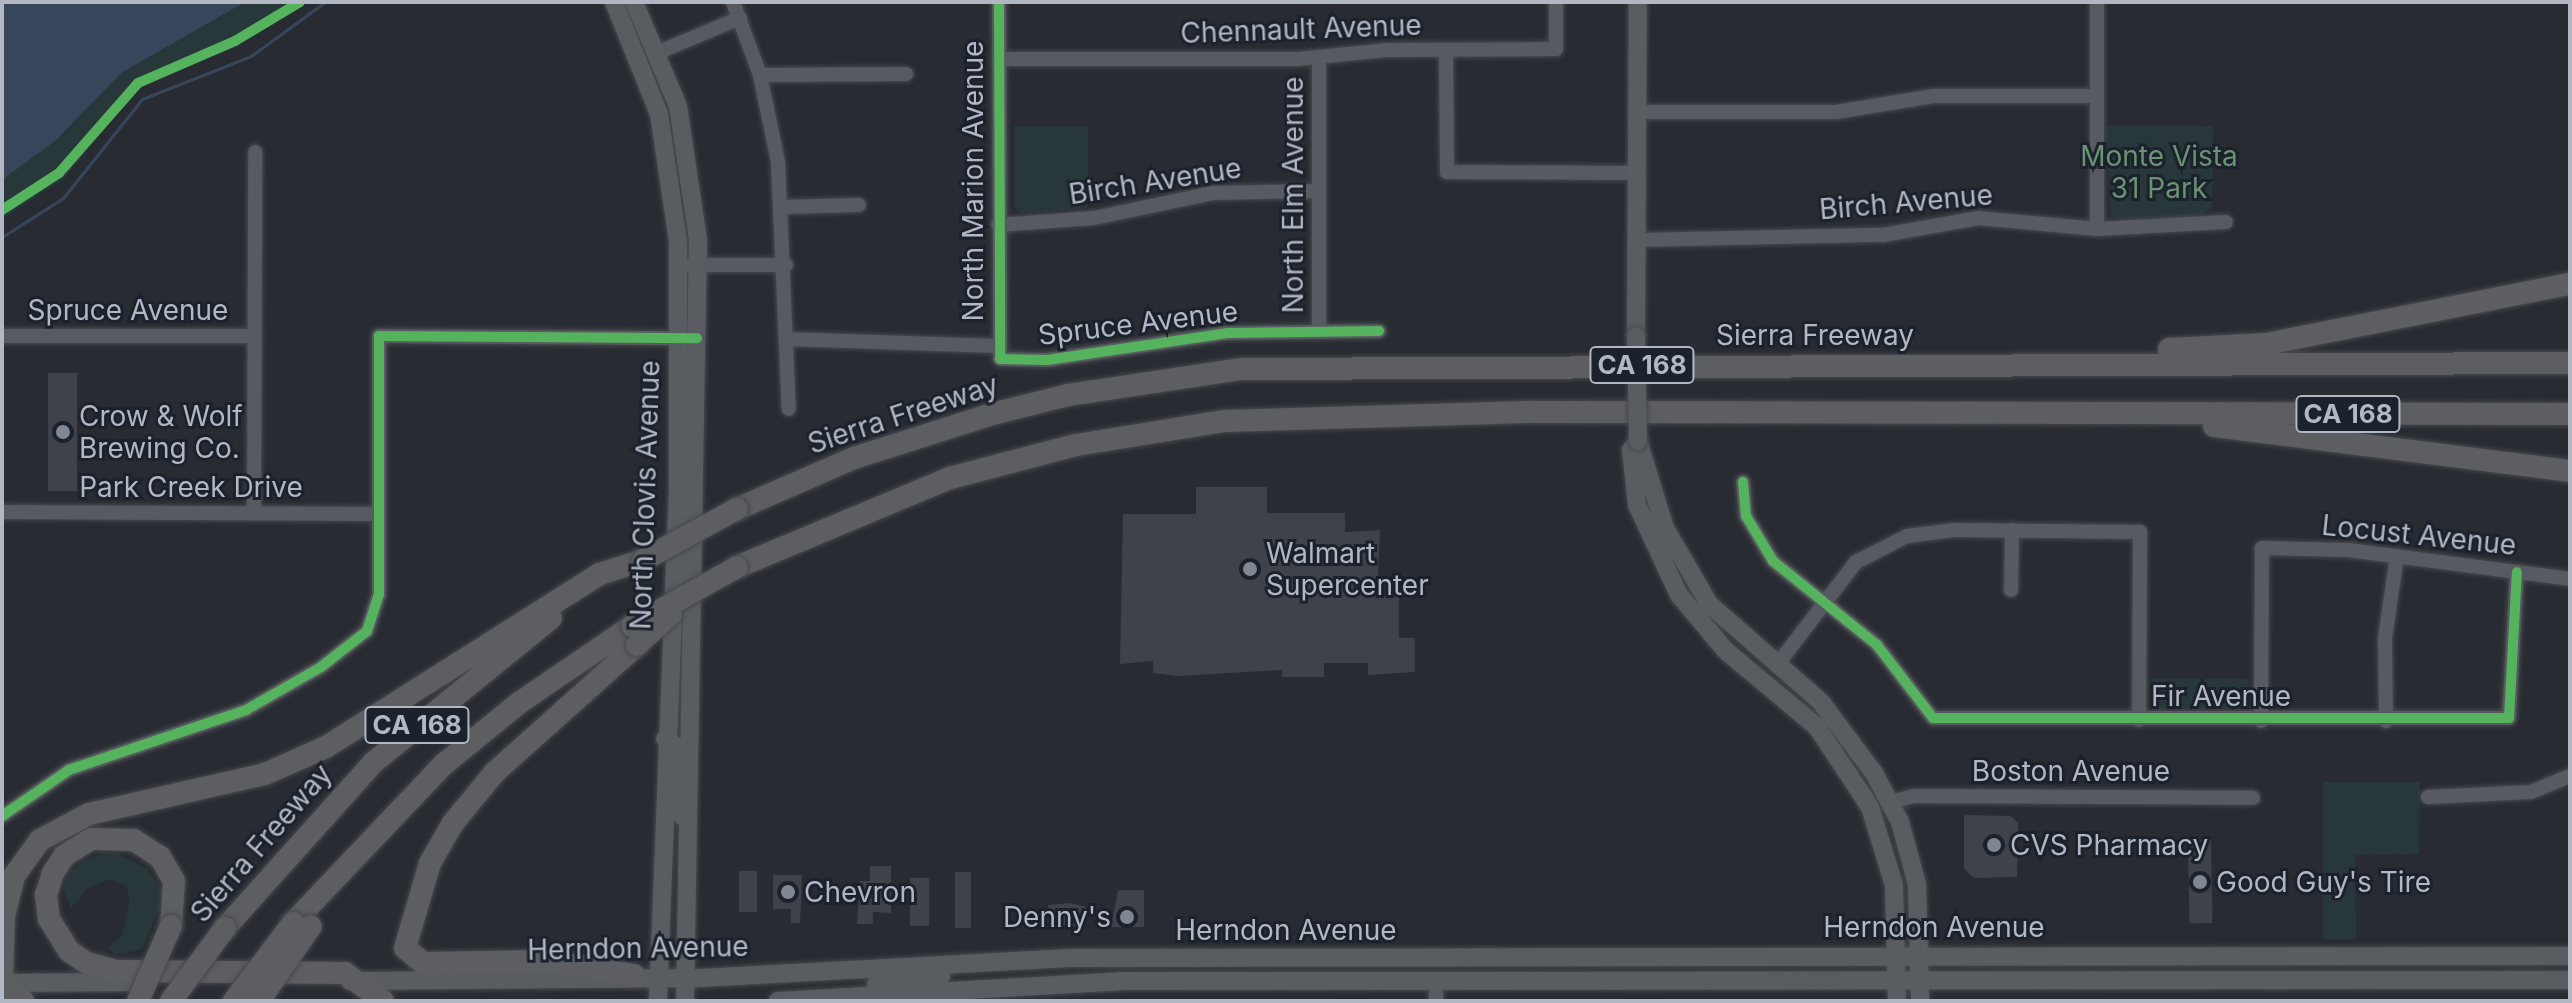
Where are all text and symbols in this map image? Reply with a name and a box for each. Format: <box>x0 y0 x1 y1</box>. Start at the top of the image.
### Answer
street label: Chennault Avenue <box>1180 8 1422 50</box>
street label: North Marion Avenue <box>956 41 990 321</box>
street label: North Elm Avenue <box>1276 77 1310 313</box>
park label: Monte Vista 31 Park <box>2080 139 2238 205</box>
street label: Birch Avenue <box>1066 151 1244 211</box>
street label: Birch Avenue <box>1818 178 1994 226</box>
street label: Spruce Avenue <box>28 293 228 327</box>
street label: Spruce Avenue <box>1036 294 1240 352</box>
street label: Sierra Freeway <box>1716 318 1914 352</box>
road number: CA 168 <box>1588 343 1696 387</box>
street label: North Clovis Avenue <box>624 360 666 630</box>
street label: Sierra Freeway <box>804 367 1002 461</box>
road number: CA 168 <box>2294 392 2402 436</box>
place label: Crow & Wolf Brewing Co. <box>79 399 243 465</box>
marker: Crow & Wolf Brewing Co. <box>54 423 72 441</box>
street label: Park Creek Drive <box>79 470 303 504</box>
street label: Locust Avenue <box>2320 508 2518 562</box>
place label: Walmart Supercenter <box>1266 536 1429 602</box>
marker: Walmart Supercenter <box>1241 560 1259 578</box>
street label: Fir Avenue <box>2151 679 2291 713</box>
road number: CA 168 <box>363 703 471 747</box>
street label: Boston Avenue <box>1972 754 2170 788</box>
street label: Sierra Freeway <box>183 757 339 929</box>
place label: CVS Pharmacy <box>2010 828 2208 862</box>
marker: CVS Pharmacy <box>1985 836 2003 854</box>
place label: Good Guy's Tire <box>2216 865 2431 899</box>
marker: Good Guy's Tire <box>2191 873 2209 891</box>
place label: Chevron <box>804 875 916 909</box>
marker: Chevron <box>779 883 797 901</box>
place label: Denny's <box>1003 900 1111 934</box>
marker: Denny's <box>1118 908 1136 926</box>
street label: Herndon Avenue <box>1823 910 2045 944</box>
street label: Herndon Avenue <box>1175 913 1397 947</box>
street label: Herndon Avenue <box>527 929 749 967</box>

